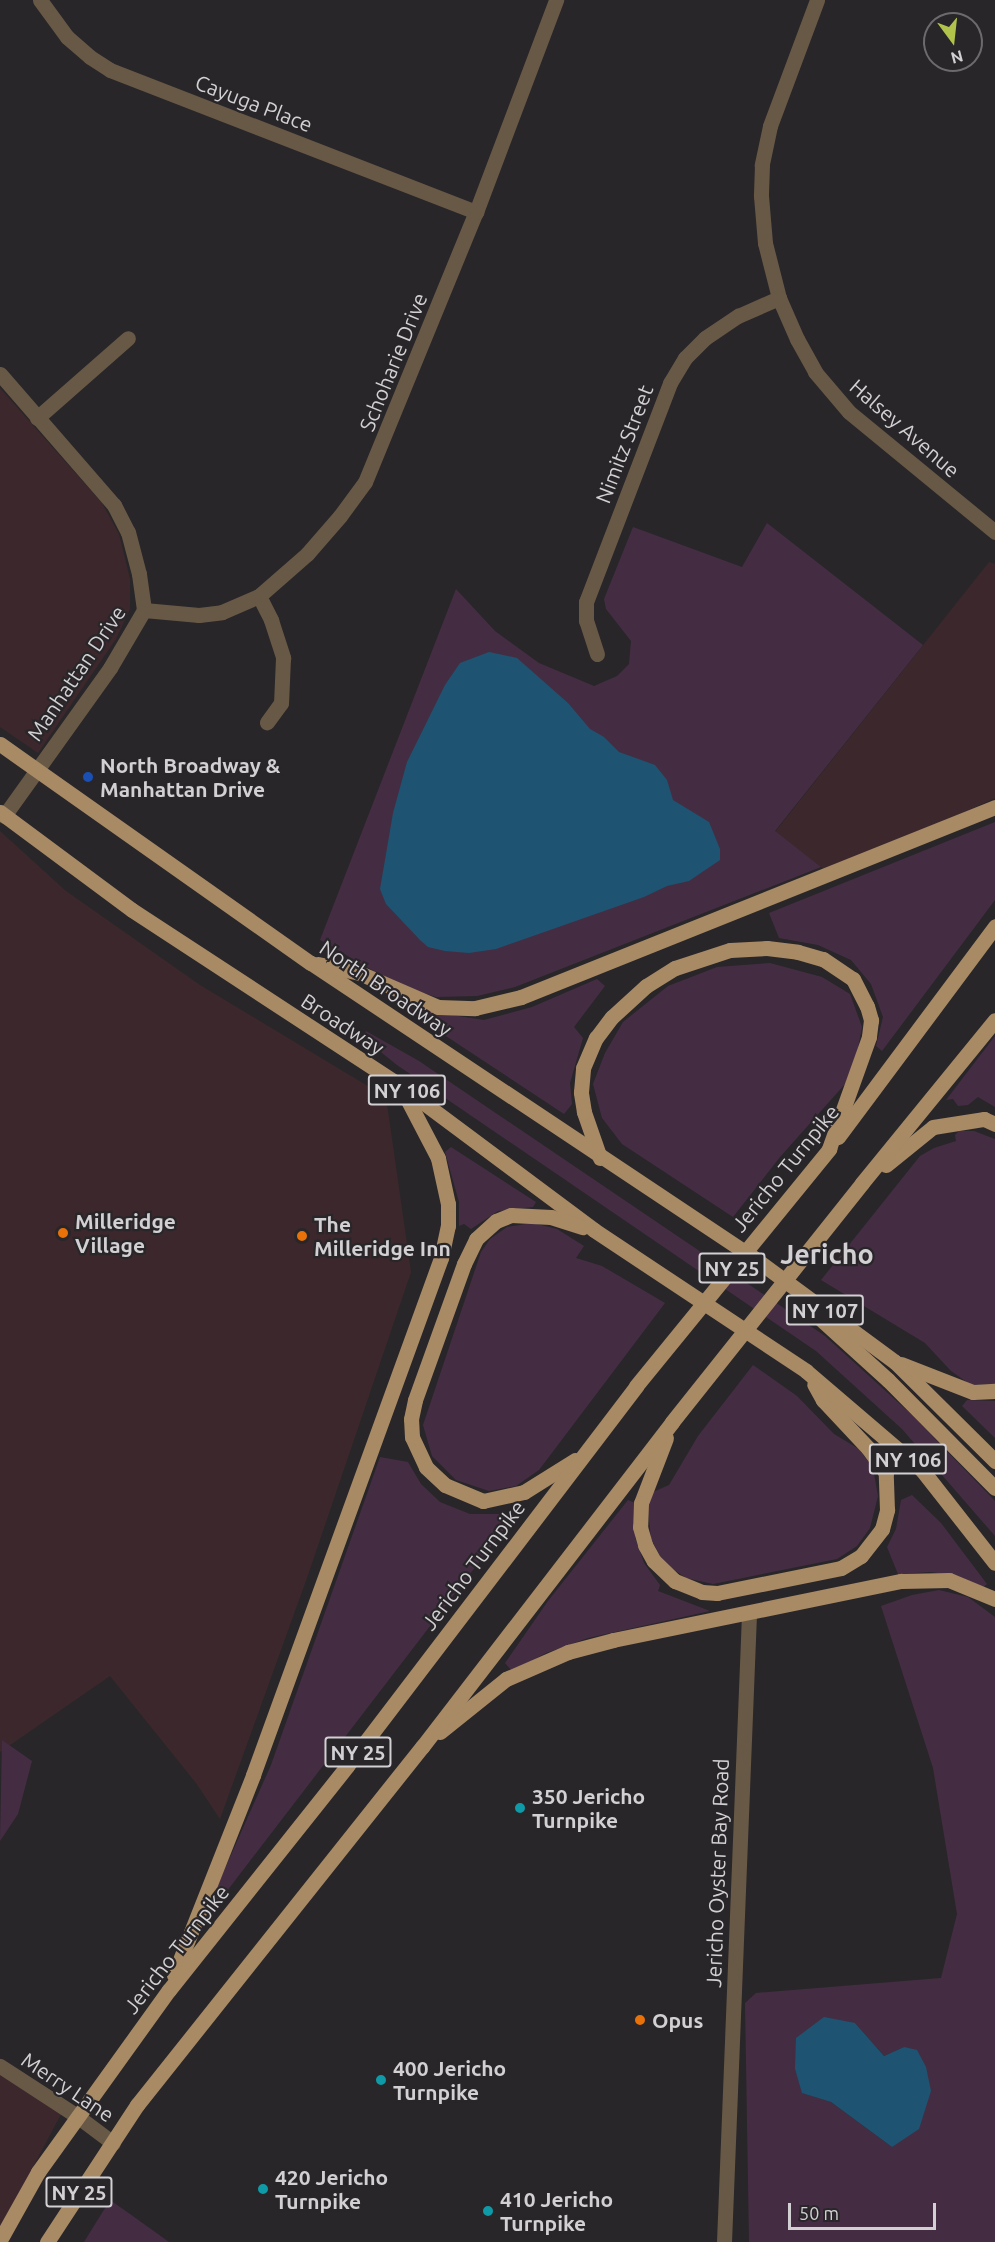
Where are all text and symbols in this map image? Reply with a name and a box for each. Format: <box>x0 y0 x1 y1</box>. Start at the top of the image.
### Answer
north arrow <box>923 12 983 72</box>
text: N <box>949 47 965 68</box>
street label: Cayuga Place <box>192 69 316 137</box>
street label: Schoharie Drive <box>354 289 432 435</box>
street label: Halsey Avenue <box>845 373 965 483</box>
street label: Nimitz Street <box>590 381 658 507</box>
street label: Manhattan Drive <box>22 601 130 745</box>
place label: North Broadway & Manhattan Drive <box>100 752 280 802</box>
marker: North Broadway & Manhattan Drive <box>81 770 95 784</box>
street label: North Broadway <box>315 934 457 1042</box>
street label: Broadway <box>297 988 389 1060</box>
road number: NY 106 <box>366 1073 448 1107</box>
street label: Jericho Turnpike <box>726 1099 844 1237</box>
place label: Milleridge Village <box>75 1208 176 1258</box>
place label: The Milleridge Inn <box>314 1211 451 1261</box>
marker: Milleridge Village <box>56 1226 70 1240</box>
marker: The Milleridge Inn <box>295 1229 309 1243</box>
district label: Jericho <box>780 1239 874 1271</box>
road number: NY 25 <box>698 1251 766 1285</box>
road number: NY 107 <box>784 1293 866 1327</box>
road number: NY 106 <box>868 1442 948 1476</box>
street label: Jericho Turnpike <box>416 1495 530 1635</box>
road number: NY 25 <box>324 1735 392 1769</box>
street label: Jericho Oyster Bay Road <box>700 1758 734 1988</box>
place label: 350 Jericho Turnpike <box>532 1783 645 1833</box>
marker: 350 Jericho Turnpike <box>513 1801 527 1815</box>
street label: Jericho Turnpike <box>118 1880 234 2018</box>
place label: Opus <box>652 2007 703 2033</box>
marker: Opus <box>633 2013 647 2027</box>
street label: Merry Lane <box>17 2047 119 2127</box>
place label: 400 Jericho Turnpike <box>393 2055 506 2105</box>
marker: 400 Jericho Turnpike <box>374 2073 388 2087</box>
place label: 420 Jericho Turnpike <box>275 2164 388 2214</box>
road number: NY 25 <box>44 2175 113 2209</box>
marker: 420 Jericho Turnpike <box>256 2182 270 2196</box>
place label: 410 Jericho Turnpike <box>500 2186 613 2236</box>
scale bar <box>791 2191 940 2229</box>
text: 50 m <box>799 2203 839 2223</box>
marker: 410 Jericho Turnpike <box>481 2204 495 2218</box>

